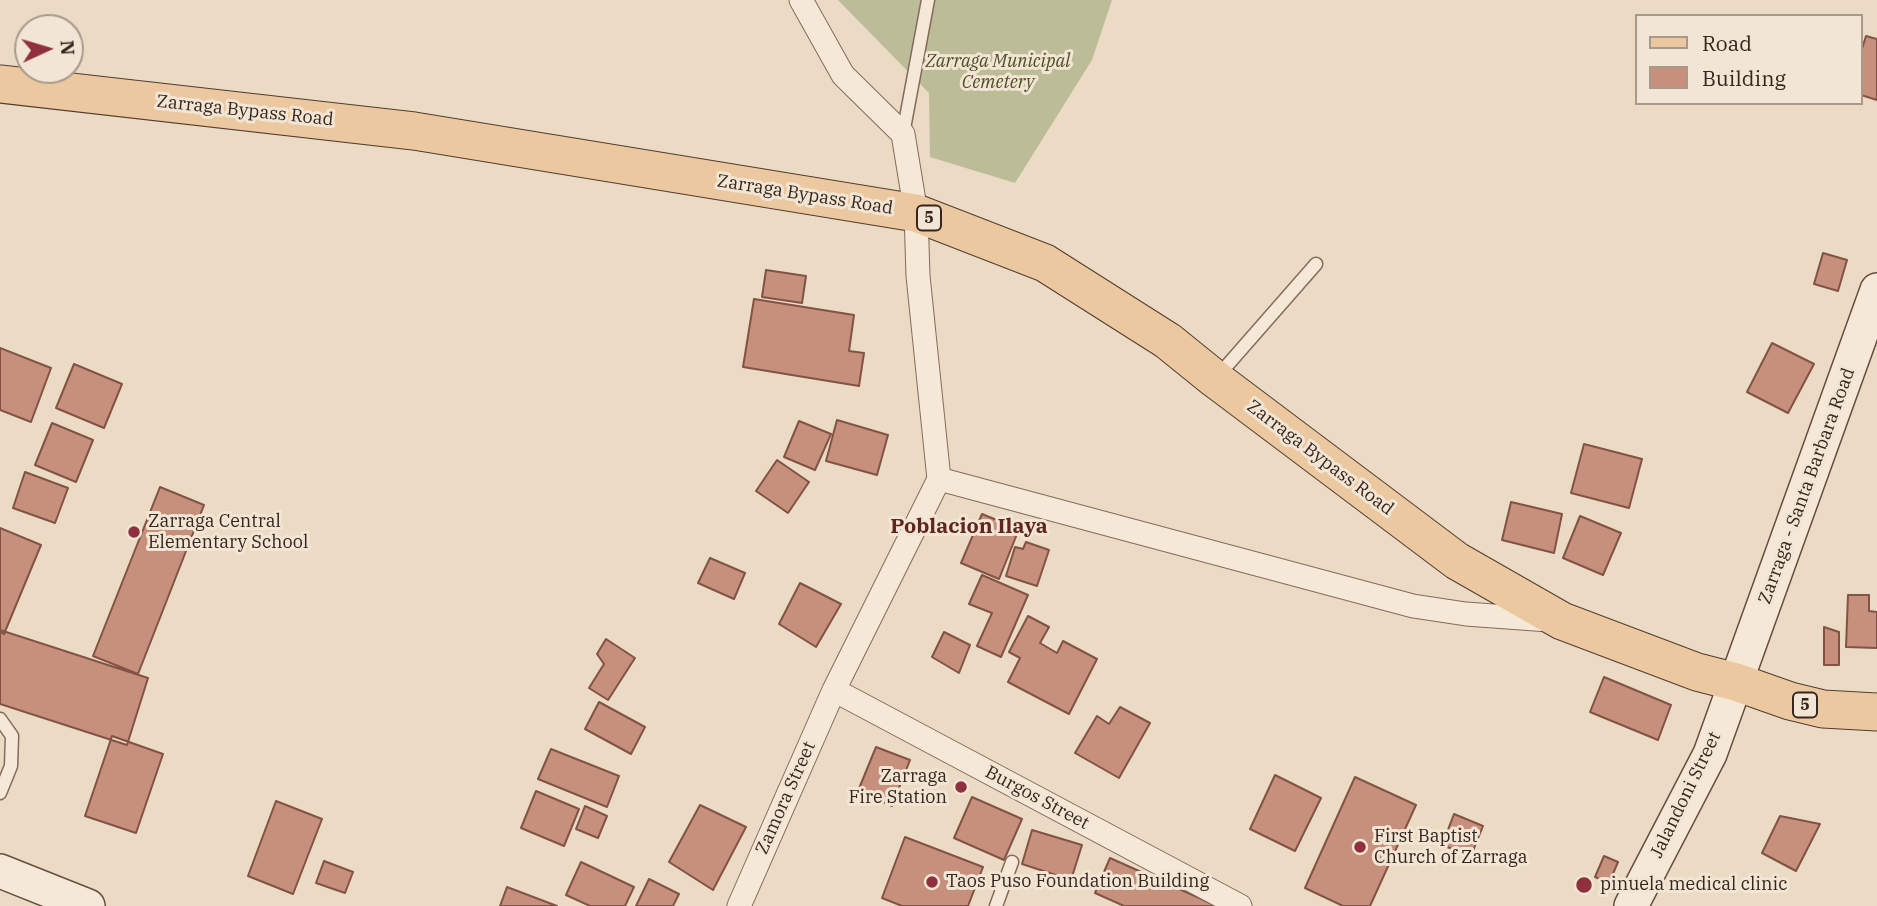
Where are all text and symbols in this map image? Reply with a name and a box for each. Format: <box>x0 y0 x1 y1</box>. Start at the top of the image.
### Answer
north arrow <box>14 14 84 84</box>
legend <box>1636 14 1863 105</box>
text: Road <box>1702 29 1752 57</box>
text: N <box>55 39 80 56</box>
park label: Zarraga Municipal Cemetery <box>926 51 1070 94</box>
text: Building <box>1702 64 1786 92</box>
street label: Zarraga Bypass Road <box>155 91 335 131</box>
street label: Zarraga Bypass Road <box>715 170 895 220</box>
road number: 5 <box>917 206 941 230</box>
street label: Zarraga - Santa Barbara Road <box>1754 365 1860 607</box>
street label: Zarraga Bypass Road <box>1242 396 1398 520</box>
place label: Zarraga Central Elementary School <box>148 511 308 554</box>
district label: Poblacion Ilaya <box>890 514 1048 540</box>
marker: Zarraga Central Elementary School <box>126 524 142 540</box>
road number: 5 <box>1793 692 1817 718</box>
street label: Jalandoni Street <box>1646 728 1726 862</box>
street label: Zamora Street <box>751 738 821 858</box>
street label: Burgos Street <box>981 762 1093 834</box>
place label: Zarraga Fire Station <box>848 766 947 808</box>
marker: Zarraga Fire Station <box>953 779 969 795</box>
place label: First Baptist Church of Zarraga <box>1374 826 1528 868</box>
marker: First Baptist Church of Zarraga <box>1352 839 1368 855</box>
place label: Taos Puso Foundation Building <box>946 871 1209 893</box>
marker: Taos Puso Foundation Building <box>924 874 940 890</box>
place label: pinuela medical clinic <box>1600 874 1787 896</box>
marker: pinuela medical clinic <box>1574 875 1594 895</box>

